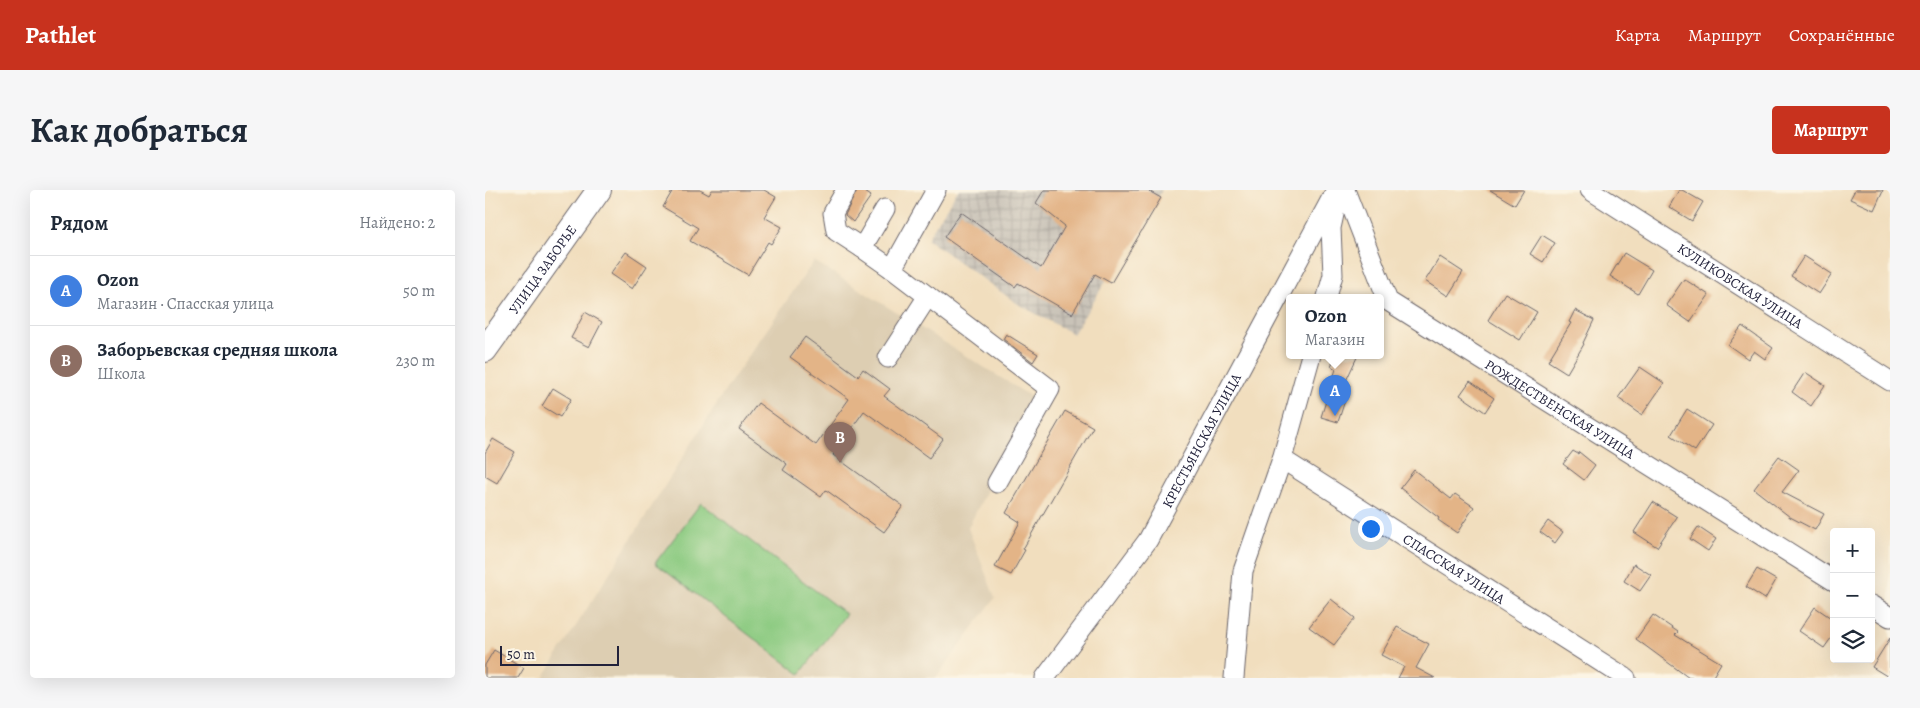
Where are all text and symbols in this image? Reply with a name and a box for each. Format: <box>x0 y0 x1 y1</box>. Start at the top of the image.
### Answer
text: Pathlet <box>25 19 96 51</box>
text: Карта <box>1615 23 1660 47</box>
text: Маршрут <box>1688 23 1761 47</box>
text: Сохранённые <box>1789 23 1895 47</box>
text: Как добраться <box>30 106 248 154</box>
button: Маршрут <box>1772 106 1890 154</box>
text: Рядом <box>50 209 108 237</box>
text: Найдено: 2 <box>359 212 435 234</box>
street label: УЛИЦА ЗАБОРЬЕ <box>504 221 581 318</box>
street label: КУЛИКОВСКАЯ УЛИЦА <box>1674 239 1807 333</box>
text: Ozon <box>97 267 139 293</box>
text: A <box>61 280 71 302</box>
text: 50 m <box>403 280 435 302</box>
text: Магазин · Спасская улица <box>97 293 274 315</box>
popup <box>1286 294 1384 359</box>
text: Ozon <box>1305 303 1347 329</box>
text: Магазин <box>1305 329 1365 351</box>
text: Заборьевская средняя школа <box>97 337 338 363</box>
text: B <box>61 350 71 372</box>
text: 230 m <box>396 350 435 372</box>
street label: РОЖДЕСТВЕНСКАЯ УЛИЦА <box>1481 355 1639 463</box>
text: Школа <box>97 363 145 385</box>
street label: КРЕСТЬЯНСКАЯ УЛИЦА <box>1157 369 1246 511</box>
pin: A <box>1319 375 1351 416</box>
pin: B <box>824 422 856 463</box>
your location <box>1358 516 1384 542</box>
map controls <box>1830 528 1875 663</box>
button: + <box>1830 528 1875 573</box>
street label: СПАССКАЯ УЛИЦА <box>1399 529 1509 609</box>
button: − <box>1830 573 1875 618</box>
button: layers <box>1830 618 1875 663</box>
scale bar <box>500 643 619 666</box>
text: 50 m <box>507 645 535 664</box>

